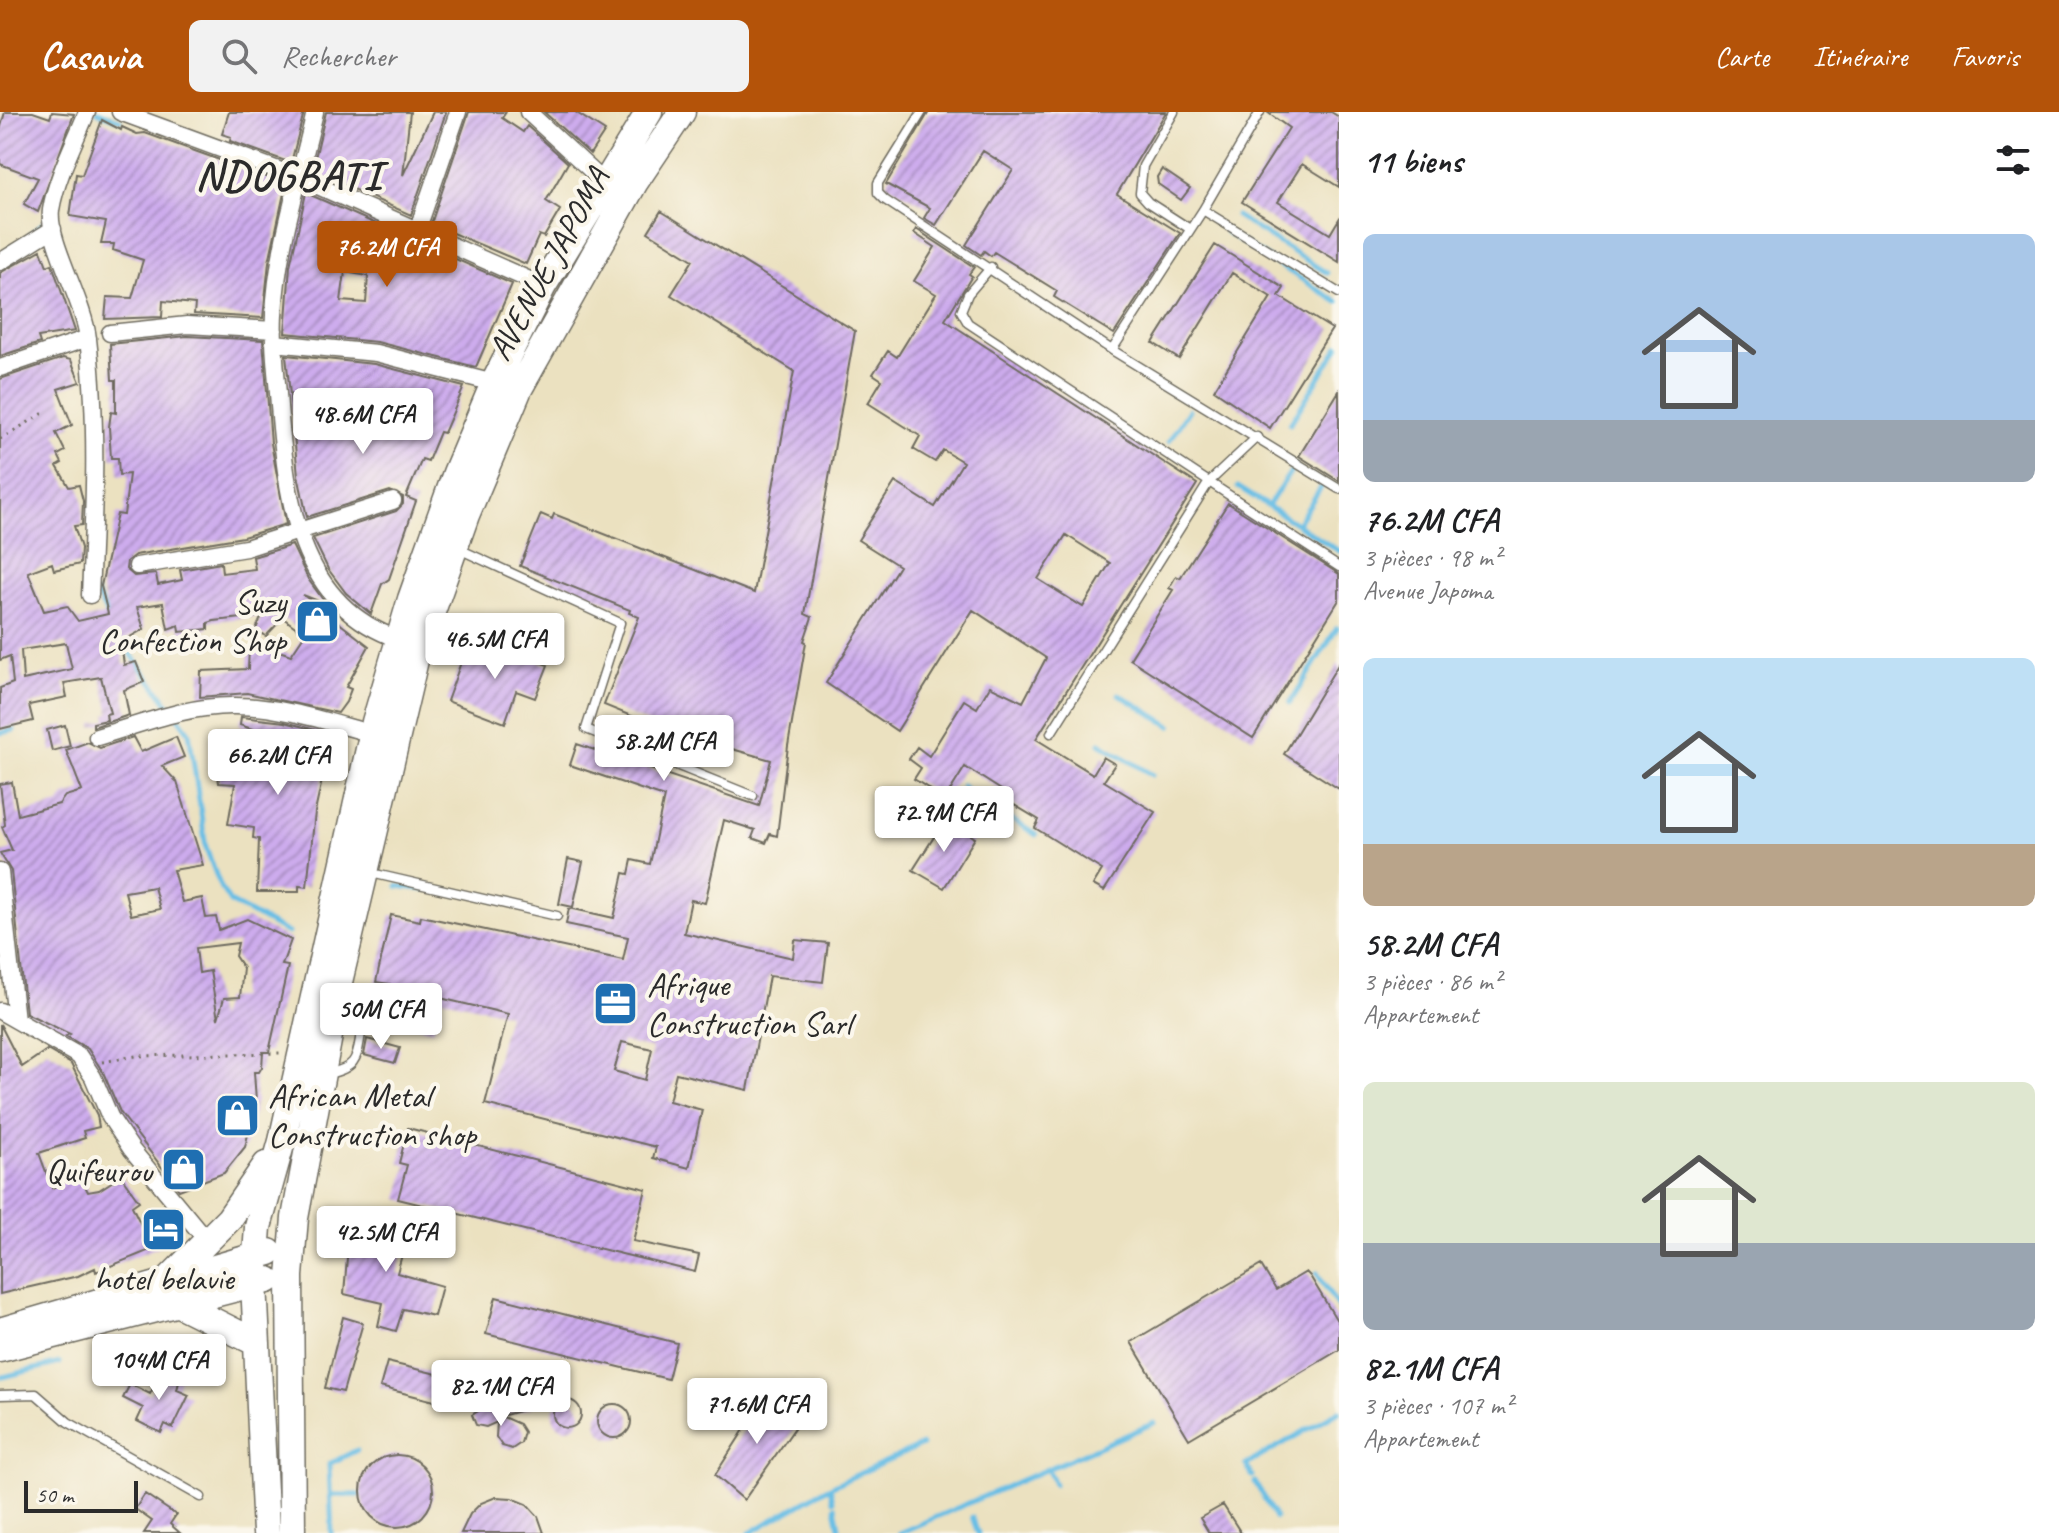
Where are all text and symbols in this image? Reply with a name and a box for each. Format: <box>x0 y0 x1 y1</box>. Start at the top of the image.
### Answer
search box <box>189 20 749 92</box>
text: Casavia <box>40 33 141 80</box>
icon: search <box>217 34 261 78</box>
text: Rechercher <box>281 37 396 75</box>
text: Carte <box>1715 39 1769 74</box>
text: Itinéraire <box>1813 39 1907 74</box>
text: Favoris <box>1951 39 2019 74</box>
icon: filters <box>1991 138 2035 182</box>
text: 11 biens <box>1363 139 1462 182</box>
district label: NDOGBATI <box>196 149 389 202</box>
street label: AVENUE JAPOMA <box>478 159 619 368</box>
pin: 76.2M CFA <box>295 221 479 289</box>
text: 76.2M CFA <box>335 230 439 263</box>
icon: home <box>1627 286 1771 430</box>
pin: 48.6M CFA <box>271 388 455 456</box>
text: 48.6M CFA <box>311 397 415 430</box>
text: 76.2M CFA <box>1363 498 1498 541</box>
text: 3 pièces · 98 m² <box>1363 541 1501 574</box>
text: Avenue Japoma <box>1363 574 1492 607</box>
place label: Suzy Confection Shop <box>99 580 288 662</box>
shop icon: Suzy Confection Shop <box>293 597 341 645</box>
pin: 46.5M CFA <box>403 613 587 681</box>
text: 46.5M CFA <box>443 622 547 655</box>
icon: home <box>1627 710 1771 854</box>
pin: 58.2M CFA <box>572 715 756 783</box>
text: 58.2M CFA <box>613 724 715 757</box>
pin: 66.2M CFA <box>186 729 370 797</box>
text: 66.2M CFA <box>226 738 330 771</box>
pin: 72.9M CFA <box>852 786 1036 854</box>
text: 72.9M CFA <box>893 795 995 828</box>
text: 58.2M CFA <box>1363 922 1497 965</box>
place label: Afrique Construction Sarl <box>647 963 857 1045</box>
text: 3 pièces · 86 m² <box>1363 965 1501 998</box>
office icon: Afrique Construction Sarl <box>592 980 640 1028</box>
pin: 50M CFA <box>307 983 455 1051</box>
text: 50M CFA <box>338 992 424 1025</box>
text: Appartement <box>1363 998 1478 1031</box>
place label: African Metal Construction shop <box>268 1074 478 1156</box>
shop icon: African Metal Construction shop <box>213 1091 261 1139</box>
icon: home <box>1627 1134 1771 1278</box>
shop icon: Quifeurou <box>159 1146 207 1194</box>
place label: Quifeurou <box>46 1149 154 1192</box>
hotel icon: hotel belavie <box>140 1206 188 1254</box>
pin: 42.5M CFA <box>294 1206 478 1274</box>
text: 42.5M CFA <box>335 1215 437 1248</box>
place label: hotel belavie <box>94 1257 236 1300</box>
pin: 104M CFA <box>76 1334 242 1402</box>
text: 104M CFA <box>110 1343 208 1376</box>
text: 82.1M CFA <box>1363 1346 1498 1389</box>
pin: 82.1M CFA <box>409 1360 593 1428</box>
text: 82.1M CFA <box>449 1369 553 1402</box>
pin: 71.6M CFA <box>665 1378 849 1446</box>
text: 71.6M CFA <box>705 1387 809 1420</box>
text: 3 pièces · 107 m² <box>1363 1389 1512 1422</box>
text: Appartement <box>1363 1422 1478 1455</box>
scale bar <box>24 1477 138 1513</box>
text: 50 m <box>36 1481 73 1509</box>

